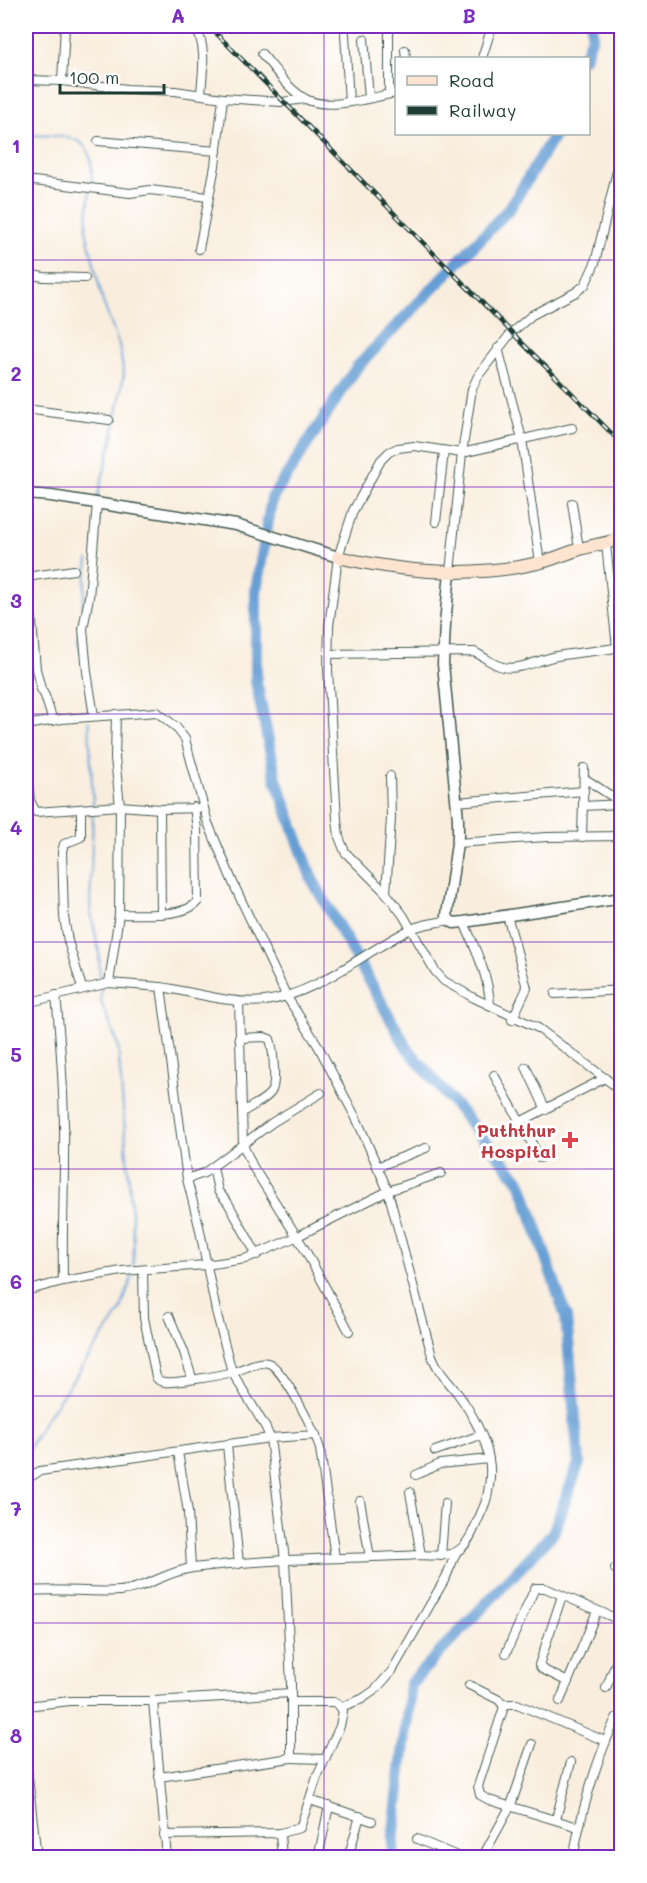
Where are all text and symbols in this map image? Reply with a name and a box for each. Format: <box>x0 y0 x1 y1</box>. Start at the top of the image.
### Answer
text: A <box>171 2 185 28</box>
text: B <box>462 2 476 28</box>
scale bar <box>60 57 164 95</box>
legend <box>395 57 590 135</box>
text: 100 m <box>69 65 119 89</box>
text: Road <box>449 68 494 92</box>
text: Railway <box>449 98 516 122</box>
text: 1 <box>12 132 20 158</box>
text: 2 <box>10 360 22 386</box>
text: 3 <box>10 587 22 613</box>
text: 4 <box>10 814 23 840</box>
text: 5 <box>10 1041 22 1067</box>
place label: Puththur Hospital <box>477 1118 556 1163</box>
marker: Puththur Hospital <box>561 1131 579 1149</box>
text: 6 <box>10 1268 22 1294</box>
text: 7 <box>10 1495 22 1521</box>
text: 8 <box>10 1722 22 1748</box>

